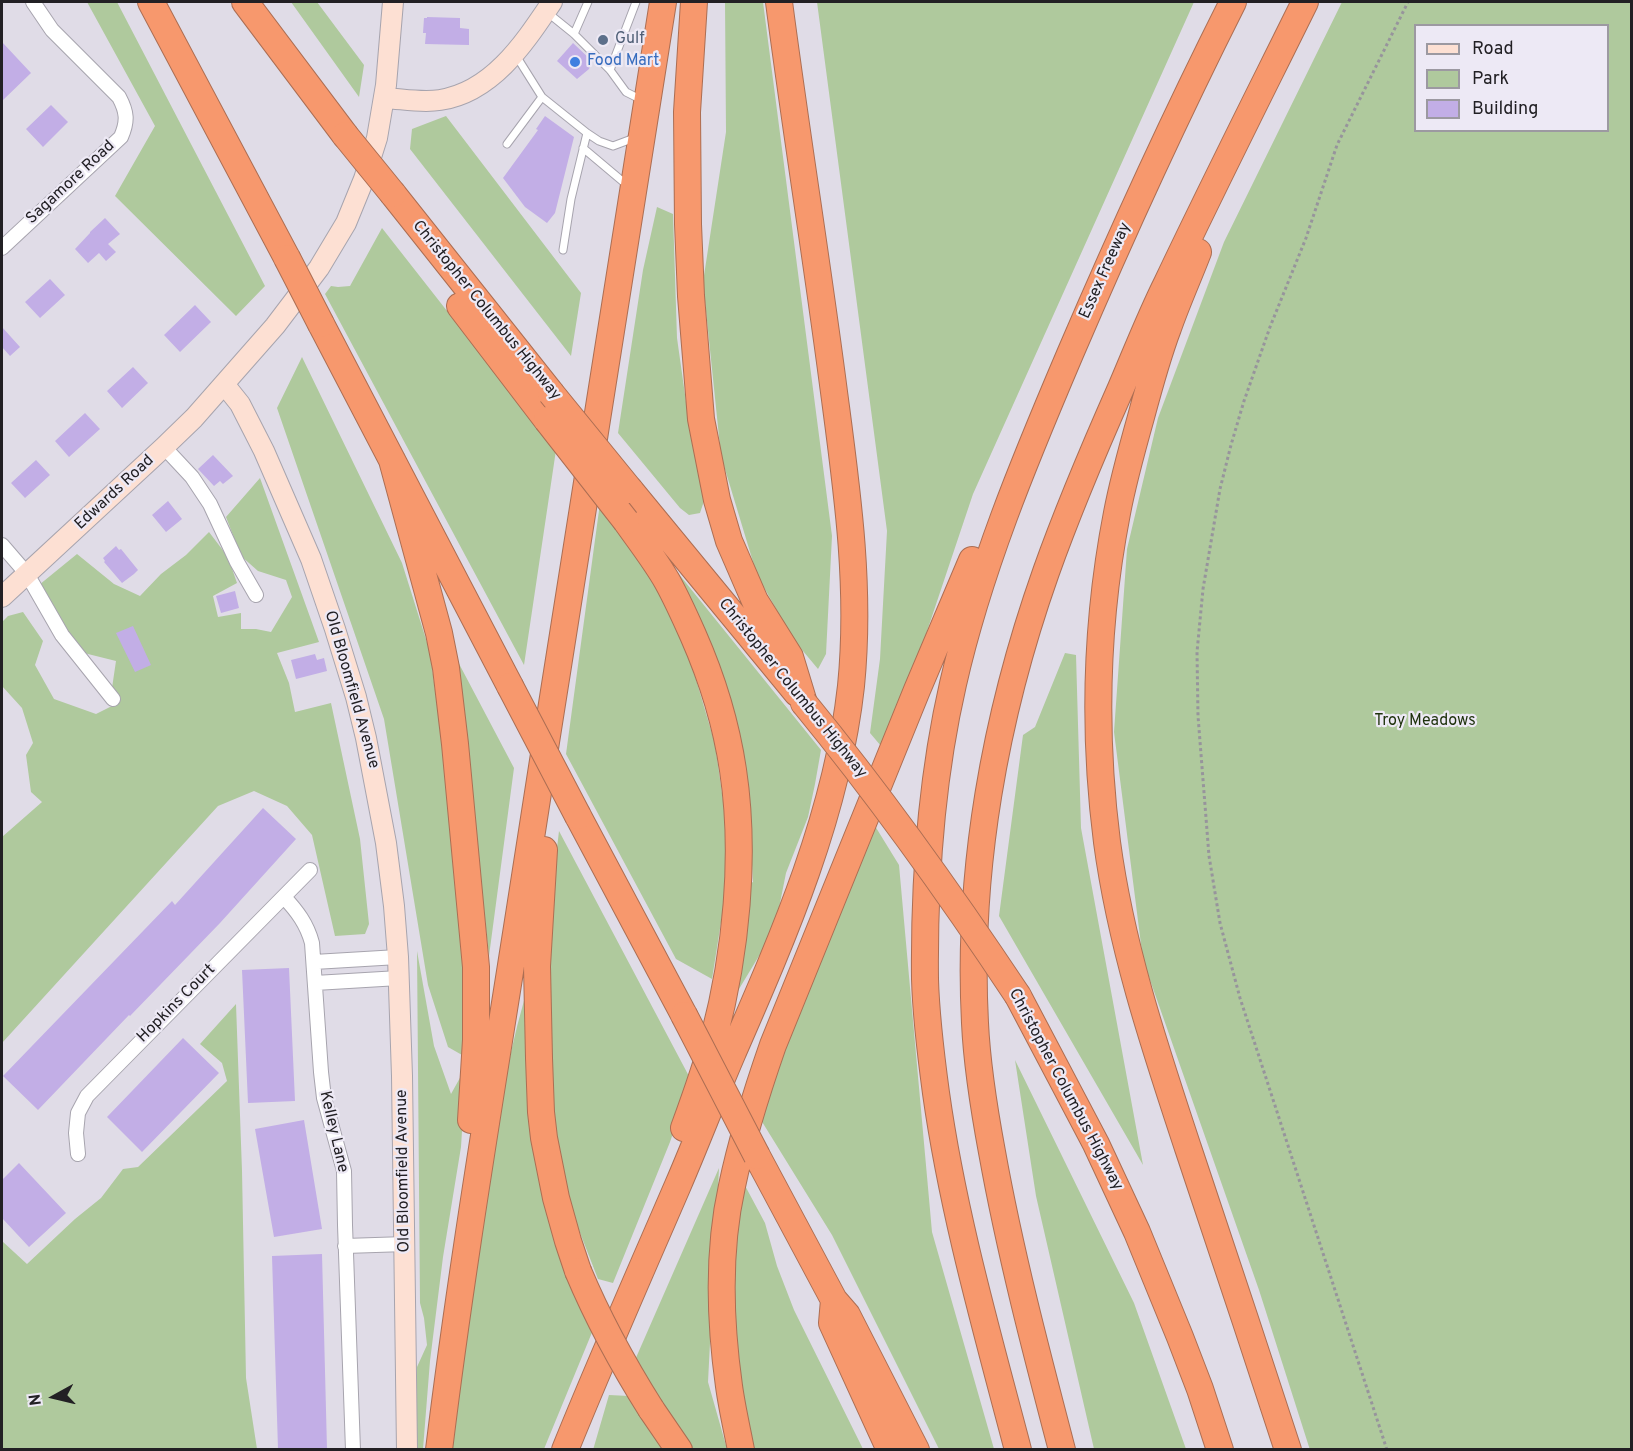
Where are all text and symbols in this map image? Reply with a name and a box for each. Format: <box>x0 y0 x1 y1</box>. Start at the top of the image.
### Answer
legend <box>1414 24 1609 132</box>
place label: Gulf <box>615 30 645 50</box>
marker: Gulf <box>596 33 610 47</box>
text: Road <box>1472 38 1514 61</box>
place label: Food Mart <box>587 52 659 72</box>
marker: Food Mart <box>568 55 582 69</box>
text: Park <box>1472 68 1509 91</box>
text: Building <box>1472 98 1538 121</box>
street label: Sagamore Road <box>23 137 119 229</box>
street label: Christopher Columbus Highway <box>408 217 564 405</box>
street label: Essex Freeway <box>1076 220 1136 322</box>
street label: Edwards Road <box>72 452 158 534</box>
street label: Christopher Columbus Highway <box>714 595 870 783</box>
street label: Old Bloomfield Avenue <box>319 609 383 771</box>
park label: Troy Meadows <box>1374 712 1476 732</box>
street label: Hopkins Court <box>134 961 220 1047</box>
street label: Christopher Columbus Highway <box>1004 986 1126 1194</box>
street label: Kelley Lane <box>314 1089 352 1175</box>
street label: Old Bloomfield Avenue <box>393 1089 415 1253</box>
north arrow <box>24 1367 84 1427</box>
text: N <box>25 1392 47 1407</box>

